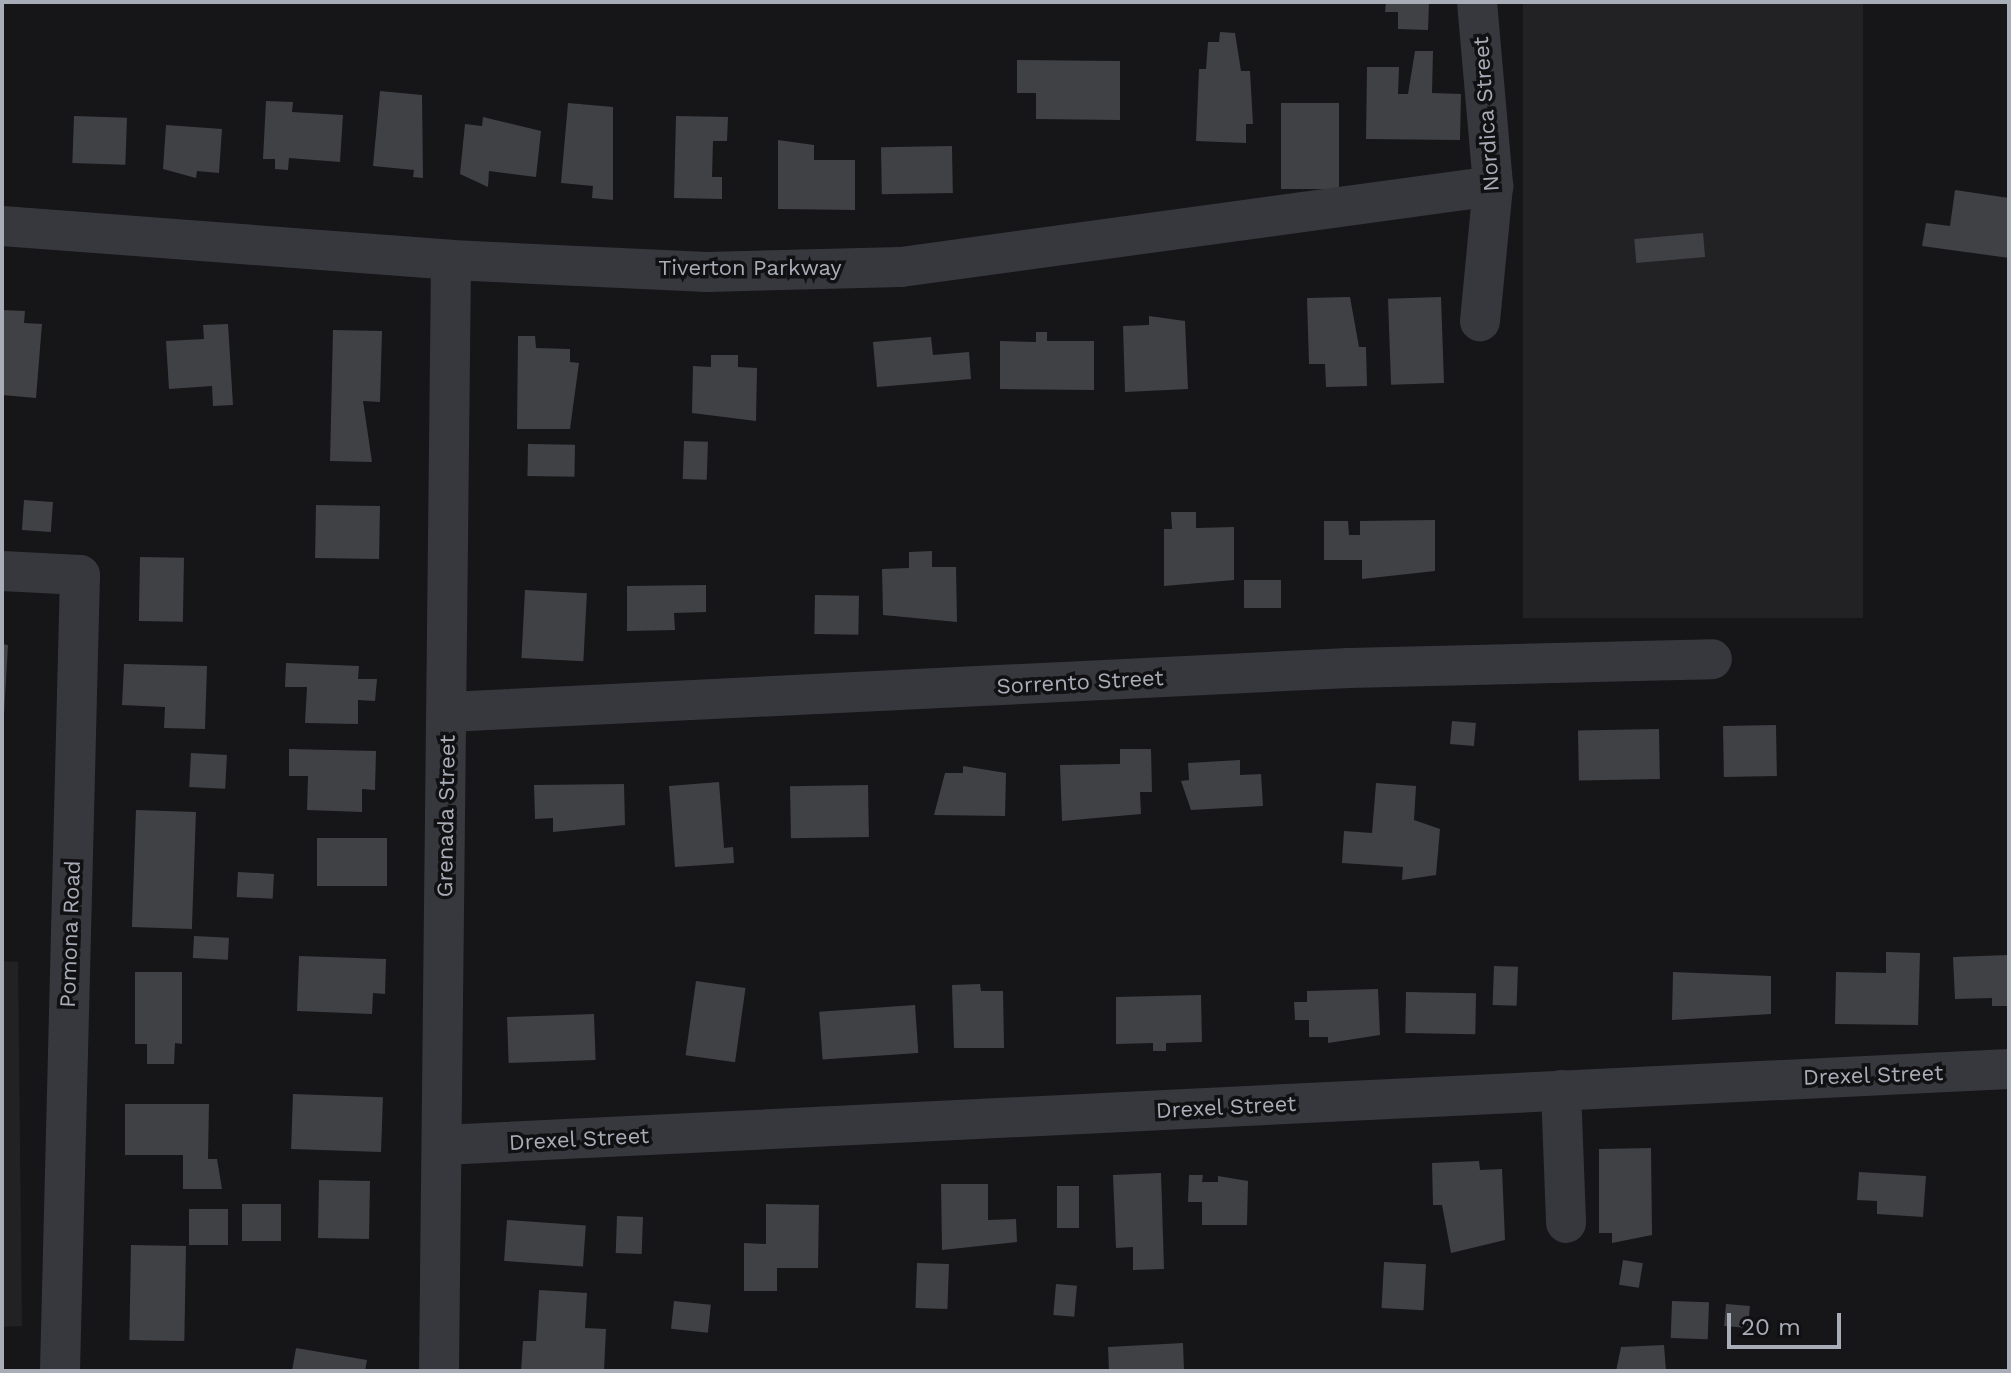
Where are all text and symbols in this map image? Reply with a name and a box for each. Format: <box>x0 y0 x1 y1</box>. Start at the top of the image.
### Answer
street label: Nordica Street <box>1467 35 1505 193</box>
street label: Tiverton Parkway <box>658 255 842 281</box>
street label: Sorrento Street <box>996 664 1164 700</box>
street label: Grenada Street <box>431 734 461 898</box>
street label: Pomona Road <box>54 860 86 1008</box>
street label: Drexel Street <box>1802 1059 1944 1091</box>
street label: Drexel Street <box>1155 1090 1297 1124</box>
street label: Drexel Street <box>508 1122 650 1156</box>
scale bar <box>1731 1297 1845 1347</box>
text: 20 m <box>1741 1313 1801 1341</box>

